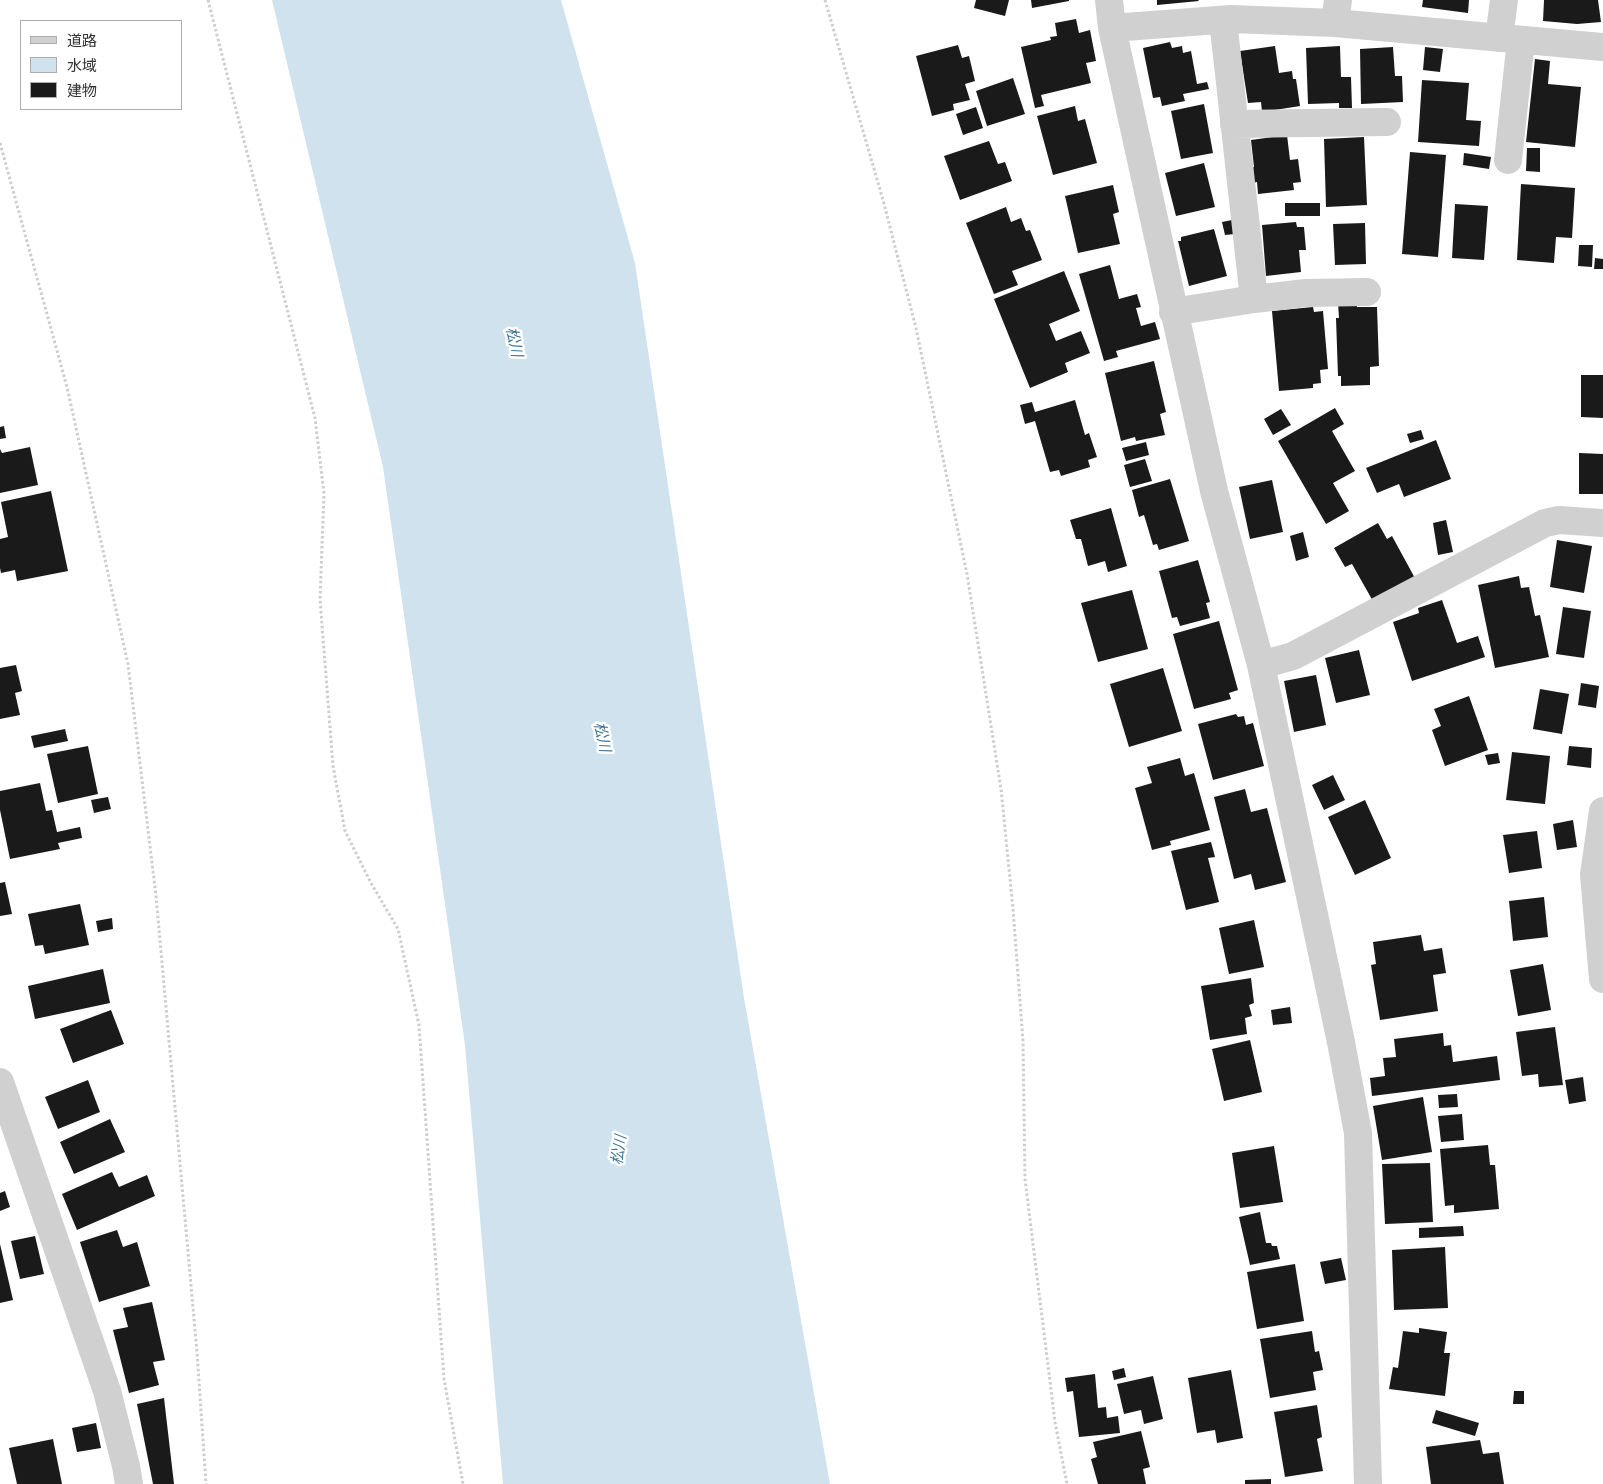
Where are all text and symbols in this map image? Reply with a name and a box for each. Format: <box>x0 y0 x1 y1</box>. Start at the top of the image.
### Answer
legend <box>20 20 182 110</box>
text: 道路 <box>67 32 97 49</box>
text: 水域 <box>67 57 97 74</box>
text: 建物 <box>67 82 97 99</box>
water label: 松川 <box>502 325 526 359</box>
water label: 松川 <box>590 720 614 754</box>
water label: 松川 <box>608 1134 630 1166</box>

